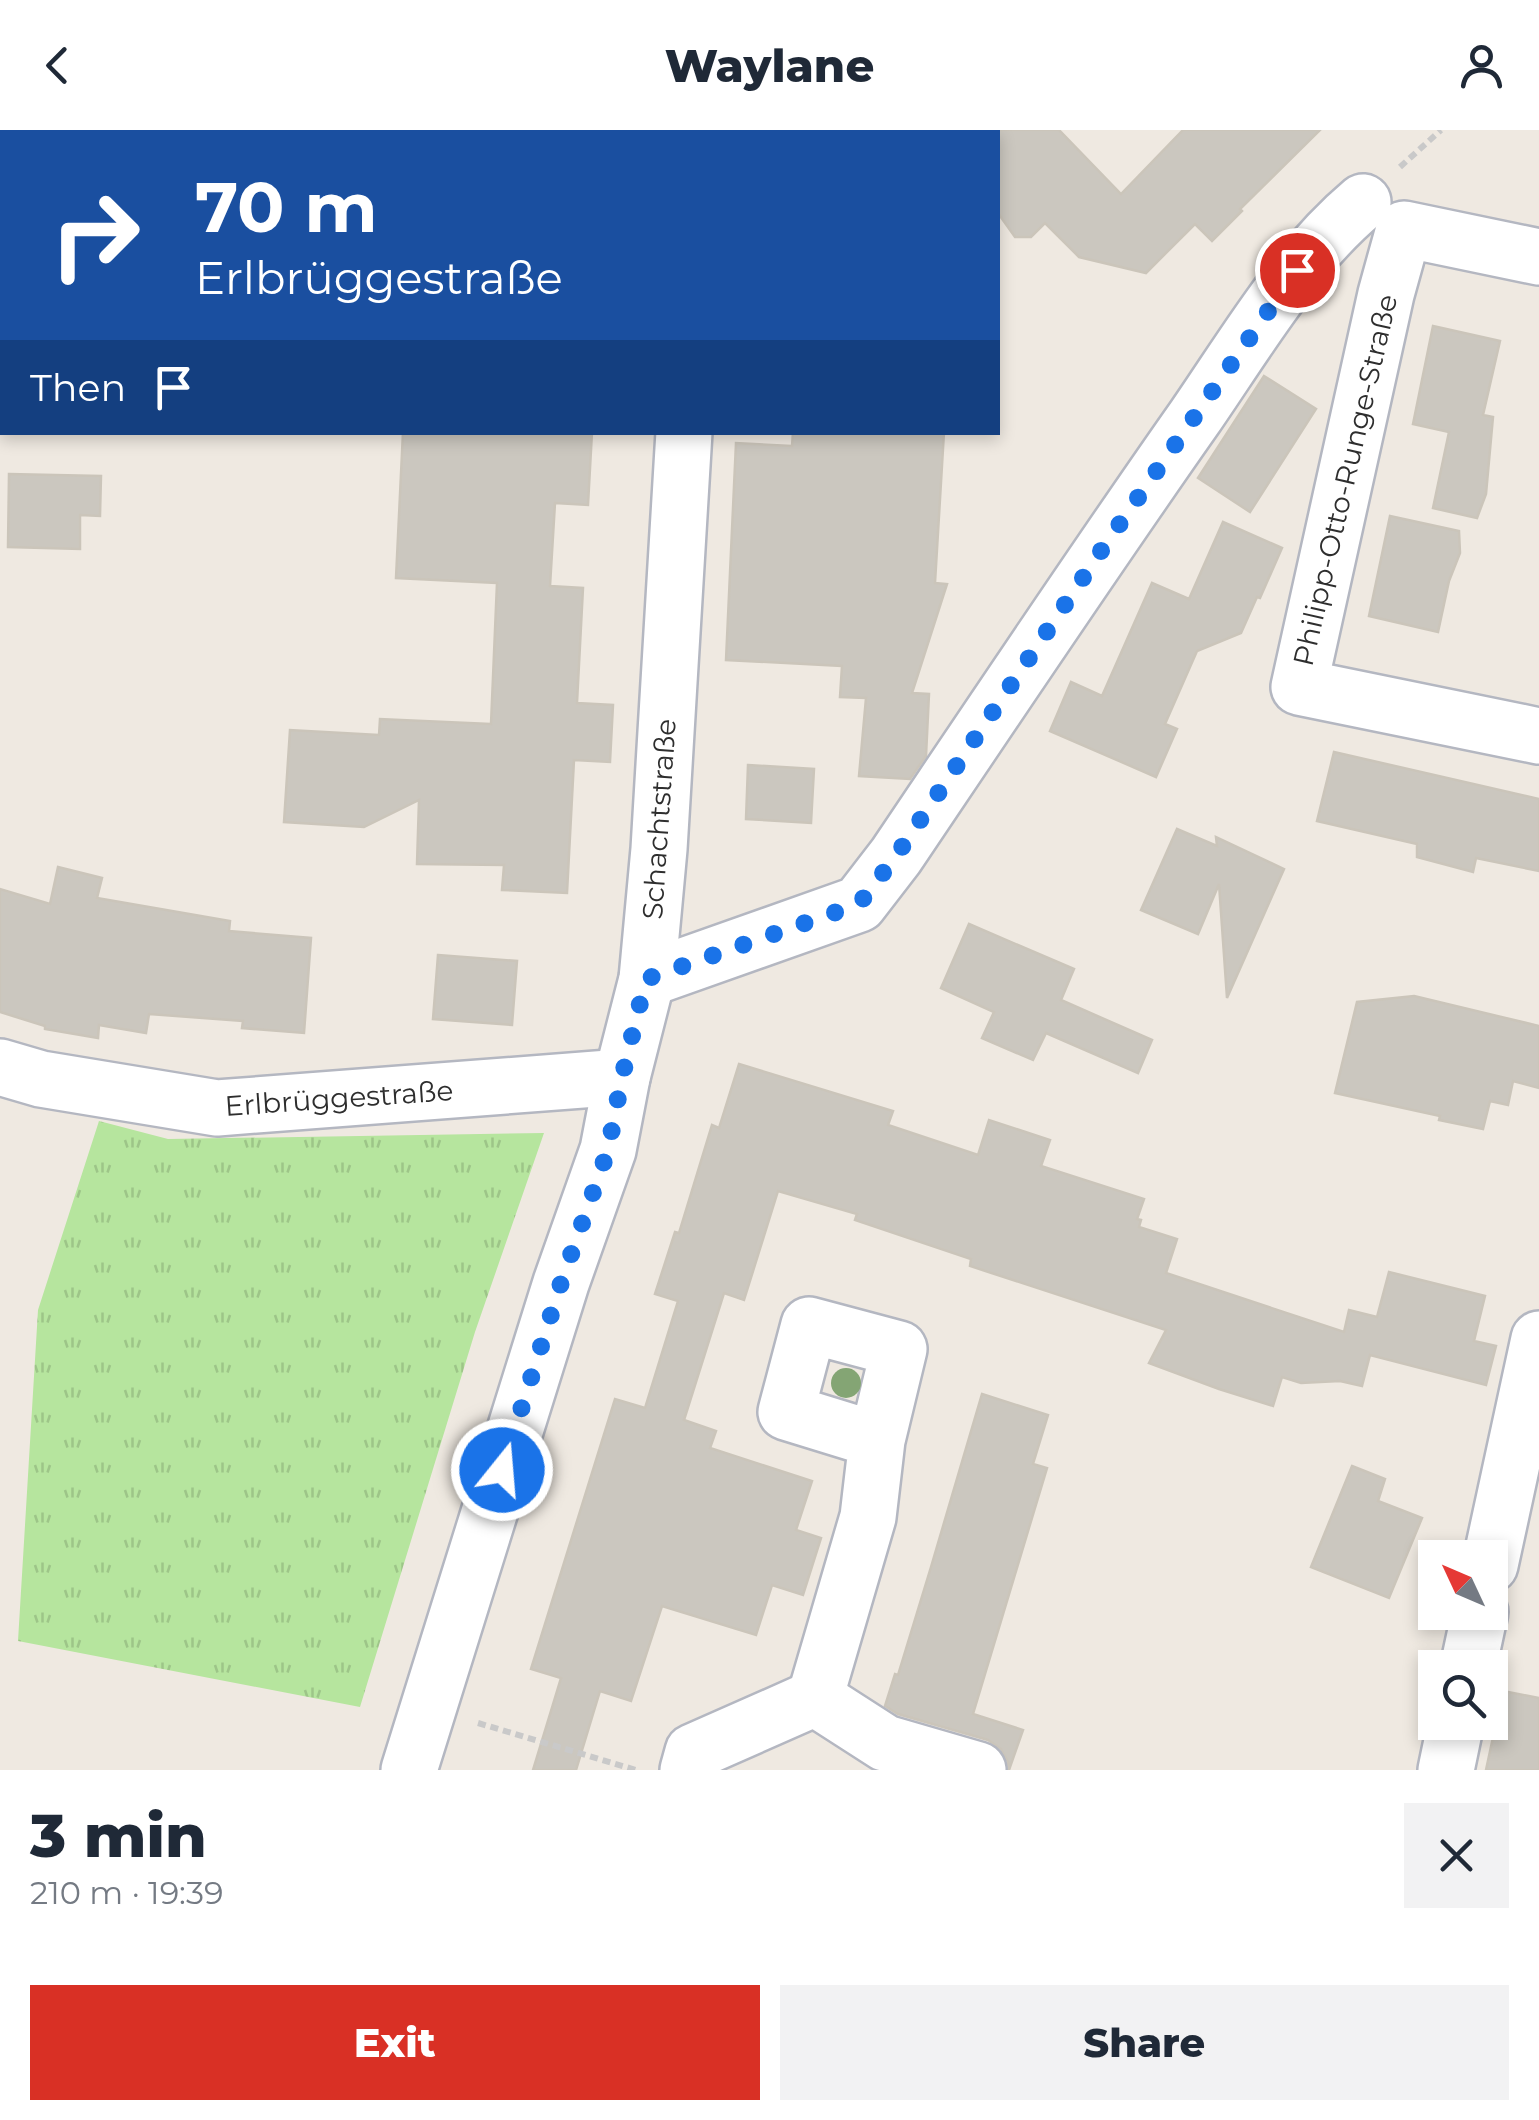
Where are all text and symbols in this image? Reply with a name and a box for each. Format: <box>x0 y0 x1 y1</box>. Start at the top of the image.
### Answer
icon: back <box>30 38 85 93</box>
text: Waylane <box>665 38 874 93</box>
icon: person <box>1454 38 1509 93</box>
text: 70 m <box>195 164 378 250</box>
icon: right <box>30 170 160 300</box>
pin <box>1255 228 1340 313</box>
icon: arrive <box>1270 243 1325 298</box>
text: Erlbrüggestraße <box>195 250 563 305</box>
street label: Philipp-Otto-Runge-Straße <box>1286 291 1404 669</box>
icon: arrive <box>146 360 201 415</box>
text: Then <box>30 364 126 411</box>
street label: Schachtstraße <box>635 717 683 921</box>
street label: Erlbrüggestraße <box>224 1073 454 1123</box>
position arrow <box>450 1418 554 1522</box>
north arrow <box>1418 1540 1508 1630</box>
map controls <box>1418 1540 1508 1740</box>
button: search <box>1418 1650 1508 1740</box>
text: 3 min <box>30 1799 207 1872</box>
button: close <box>1404 1803 1509 1908</box>
text: 210 m · 19:39 <box>30 1873 223 1912</box>
button: Exit <box>30 1985 760 2100</box>
button: Share <box>780 1985 1509 2100</box>

